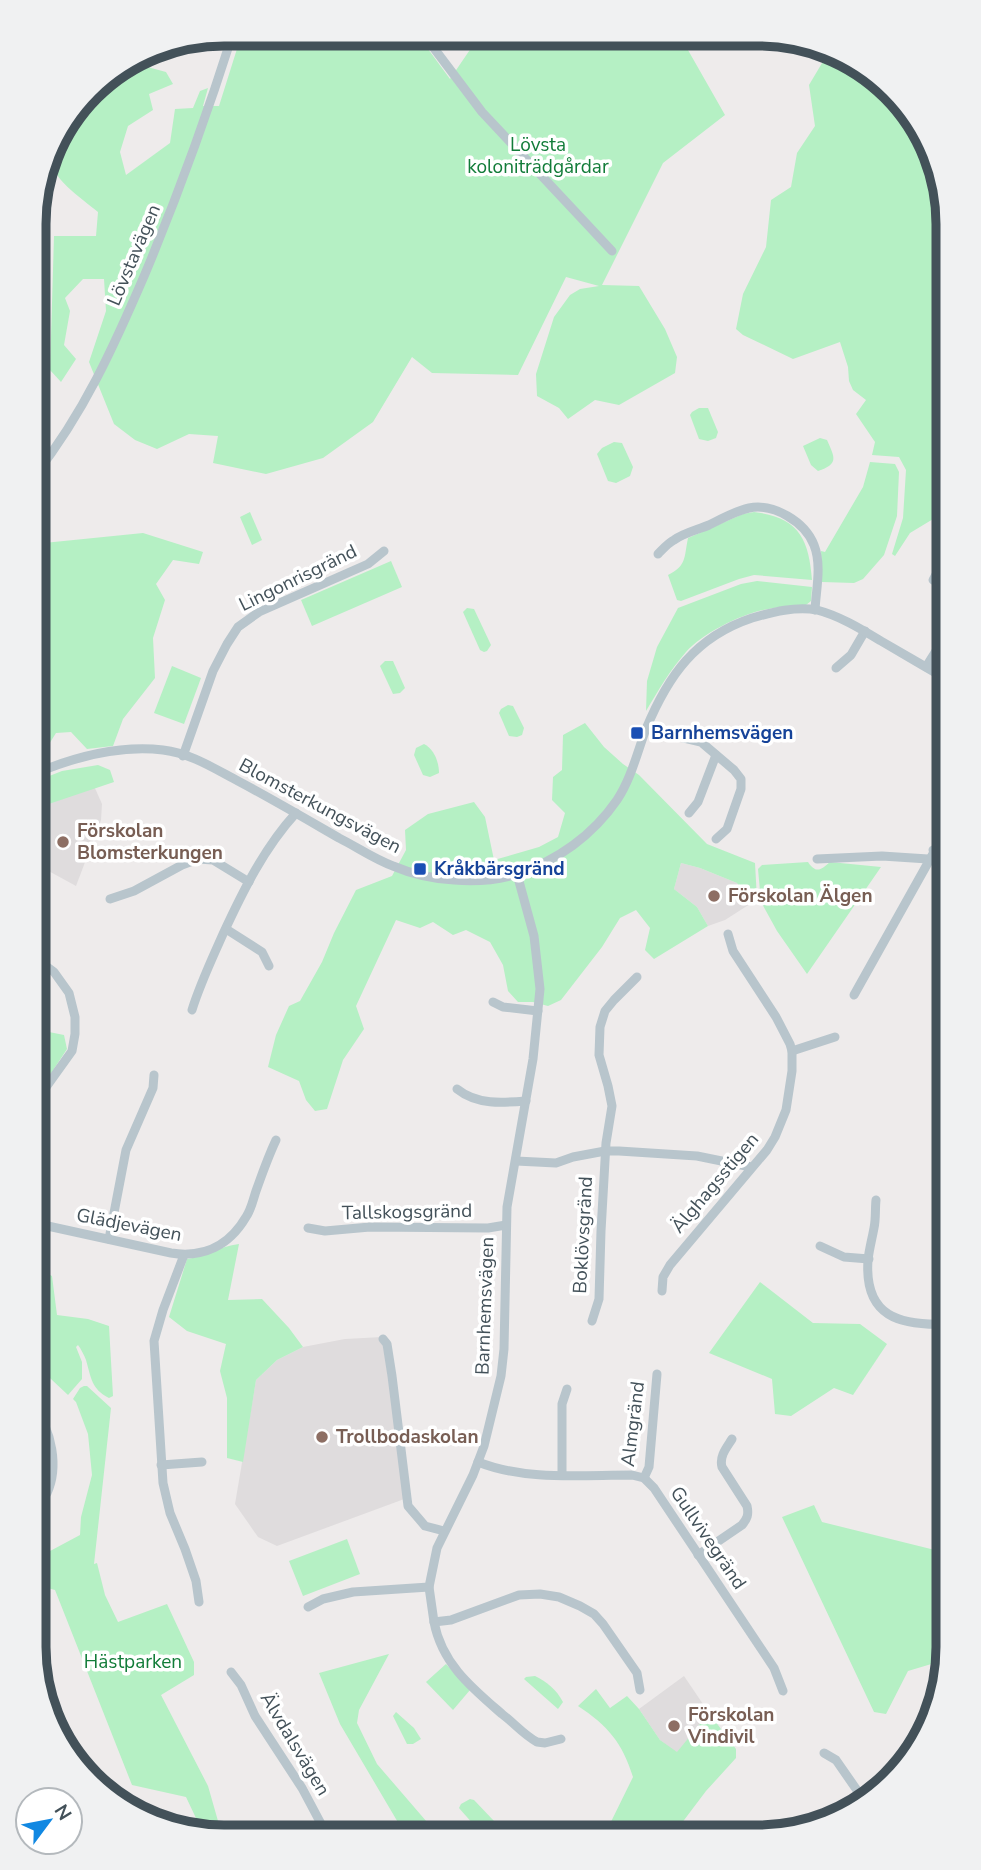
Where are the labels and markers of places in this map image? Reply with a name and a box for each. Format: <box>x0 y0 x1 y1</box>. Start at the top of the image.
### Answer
place label: Barnhemsvägen <box>651 720 793 746</box>
marker: Barnhemsvägen <box>629 725 645 741</box>
place label: Förskolan Blomsterkungen <box>77 818 223 866</box>
marker: Förskolan Blomsterkungen <box>55 834 71 850</box>
place label: Kråkbärsgränd <box>434 856 565 882</box>
marker: Kråkbärsgränd <box>412 861 428 877</box>
place label: Förskolan Älgen <box>728 883 873 909</box>
marker: Förskolan Älgen <box>706 888 722 904</box>
place label: Trollbodaskolan <box>336 1424 479 1450</box>
marker: Trollbodaskolan <box>314 1429 330 1445</box>
place label: Förskolan Vindivil <box>687 1702 774 1750</box>
marker: Förskolan Vindivil <box>666 1718 682 1734</box>

